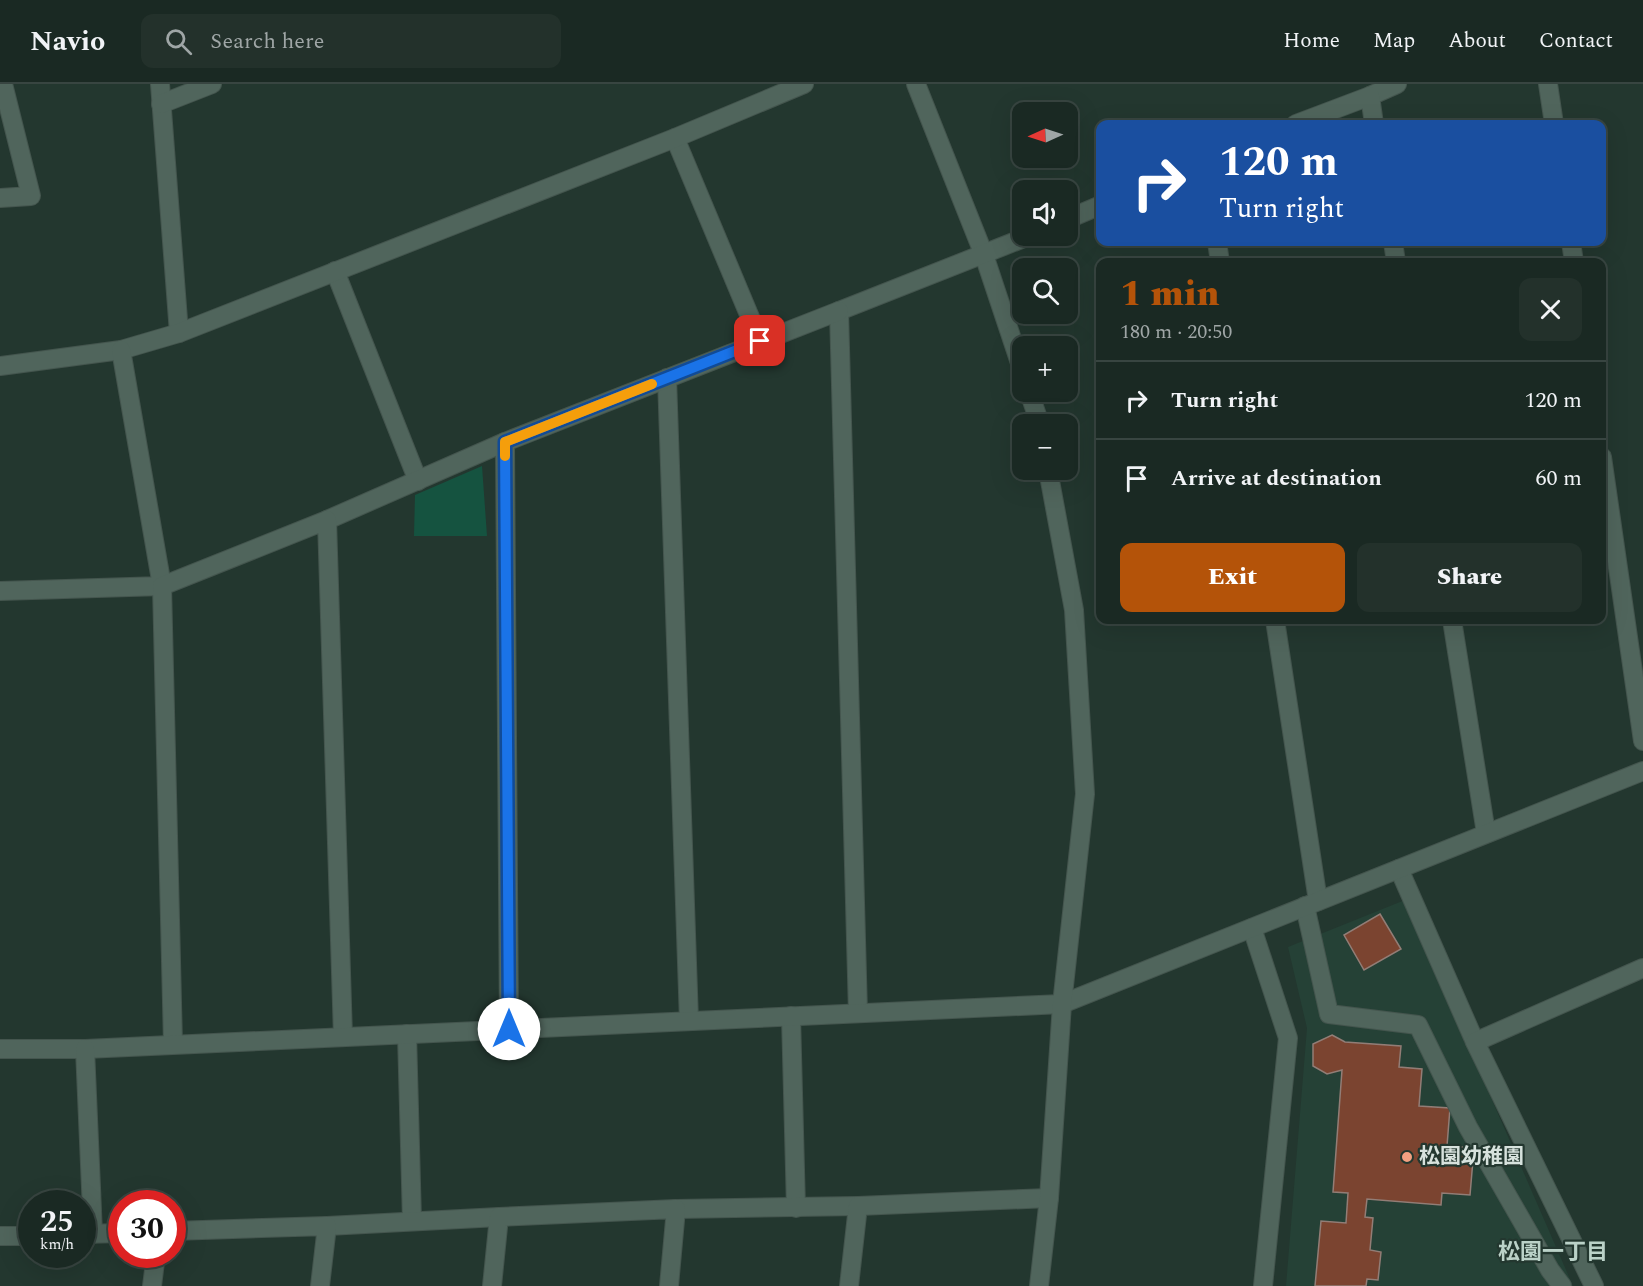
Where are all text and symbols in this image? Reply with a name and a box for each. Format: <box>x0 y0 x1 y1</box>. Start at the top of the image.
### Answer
search box <box>141 14 561 68</box>
text: Navio <box>30 20 105 63</box>
icon: search <box>162 25 195 58</box>
text: Search here <box>210 25 324 58</box>
text: Home <box>1283 25 1340 57</box>
text: Map <box>1373 25 1415 57</box>
text: About <box>1448 25 1506 57</box>
text: Contact <box>1539 25 1613 57</box>
north arrow <box>1012 102 1078 168</box>
map controls <box>1012 102 1078 480</box>
text: 120 m <box>1219 131 1338 194</box>
icon: right <box>1120 144 1198 222</box>
button: sound <box>1012 180 1078 246</box>
text: Turn right <box>1219 188 1344 230</box>
button: search <box>1012 258 1078 324</box>
text: 1 min <box>1120 267 1220 322</box>
button: close <box>1519 278 1582 341</box>
pin <box>734 315 785 366</box>
text: 180 m · 20:50 <box>1120 317 1232 347</box>
icon: arrive <box>743 324 776 357</box>
button: + <box>1012 336 1078 402</box>
icon: right <box>1120 384 1153 417</box>
text: Turn right <box>1171 384 1278 417</box>
text: 120 m <box>1525 384 1582 417</box>
button: − <box>1012 414 1078 480</box>
icon: arrive <box>1120 462 1153 495</box>
text: Arrive at destination <box>1171 462 1382 495</box>
text: 60 m <box>1536 462 1582 495</box>
button: Exit <box>1120 543 1345 612</box>
button: Share <box>1357 543 1582 612</box>
position arrow <box>477 997 541 1061</box>
place label: 松園幼稚園 <box>1419 1141 1524 1173</box>
marker: 松園幼稚園 <box>1400 1150 1414 1164</box>
speed limit sign: 30 <box>108 1190 186 1268</box>
text: 25 <box>40 1199 74 1245</box>
text: km/h <box>40 1233 74 1256</box>
district label: 松園一丁目 <box>1498 1236 1608 1269</box>

